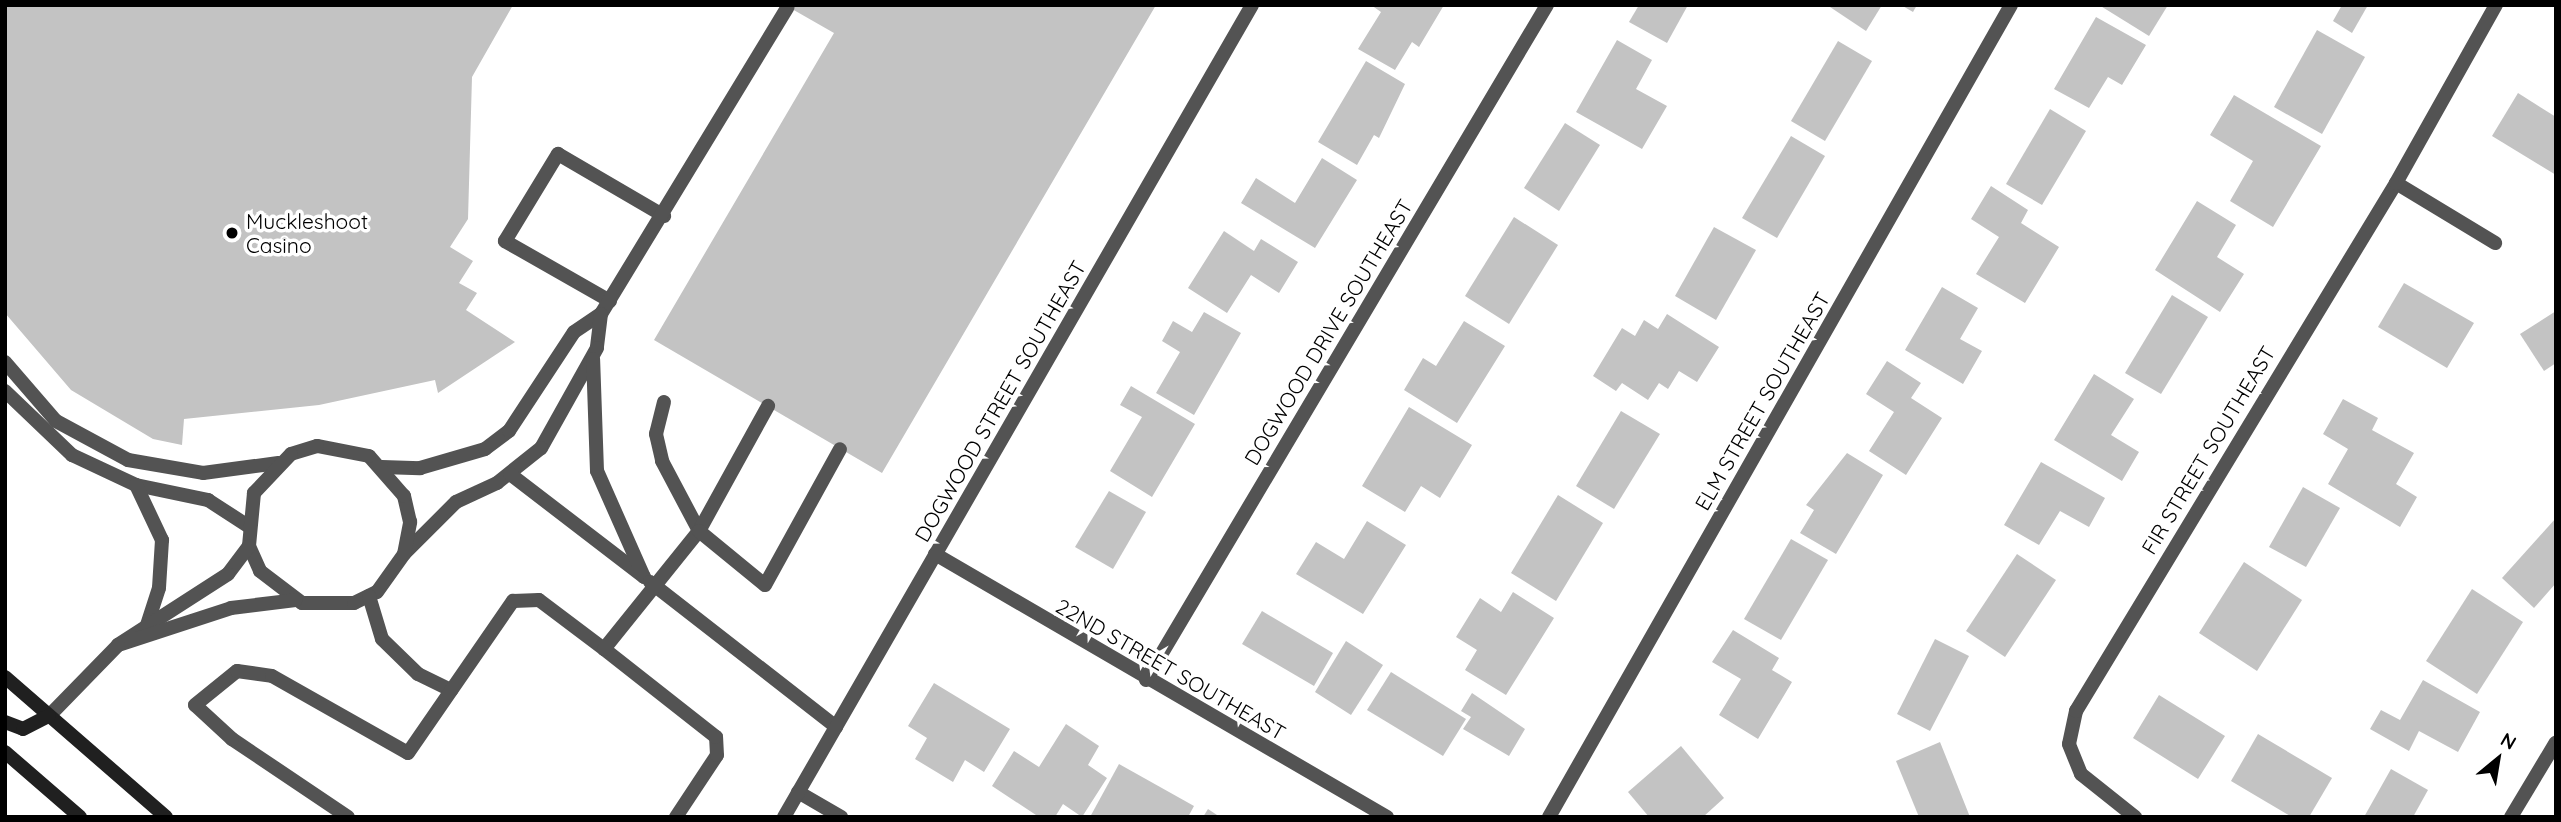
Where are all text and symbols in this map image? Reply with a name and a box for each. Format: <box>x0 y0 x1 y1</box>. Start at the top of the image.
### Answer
street label: DOGWOOD DRIVE SOUTHEAST <box>1239 195 1417 469</box>
place label: Muckleshoot Casino <box>246 208 368 258</box>
marker: Muckleshoot Casino <box>224 225 240 241</box>
street label: DOGWOOD STREET SOUTHEAST <box>909 256 1091 546</box>
street label: ELM STREET SOUTHEAST <box>1689 287 1835 515</box>
street label: FIR STREET SOUTHEAST <box>2136 341 2280 559</box>
street label: 22ND STREET SOUTHEAST <box>1052 593 1290 745</box>
north arrow <box>2463 724 2533 794</box>
text: N <box>2496 727 2521 755</box>

